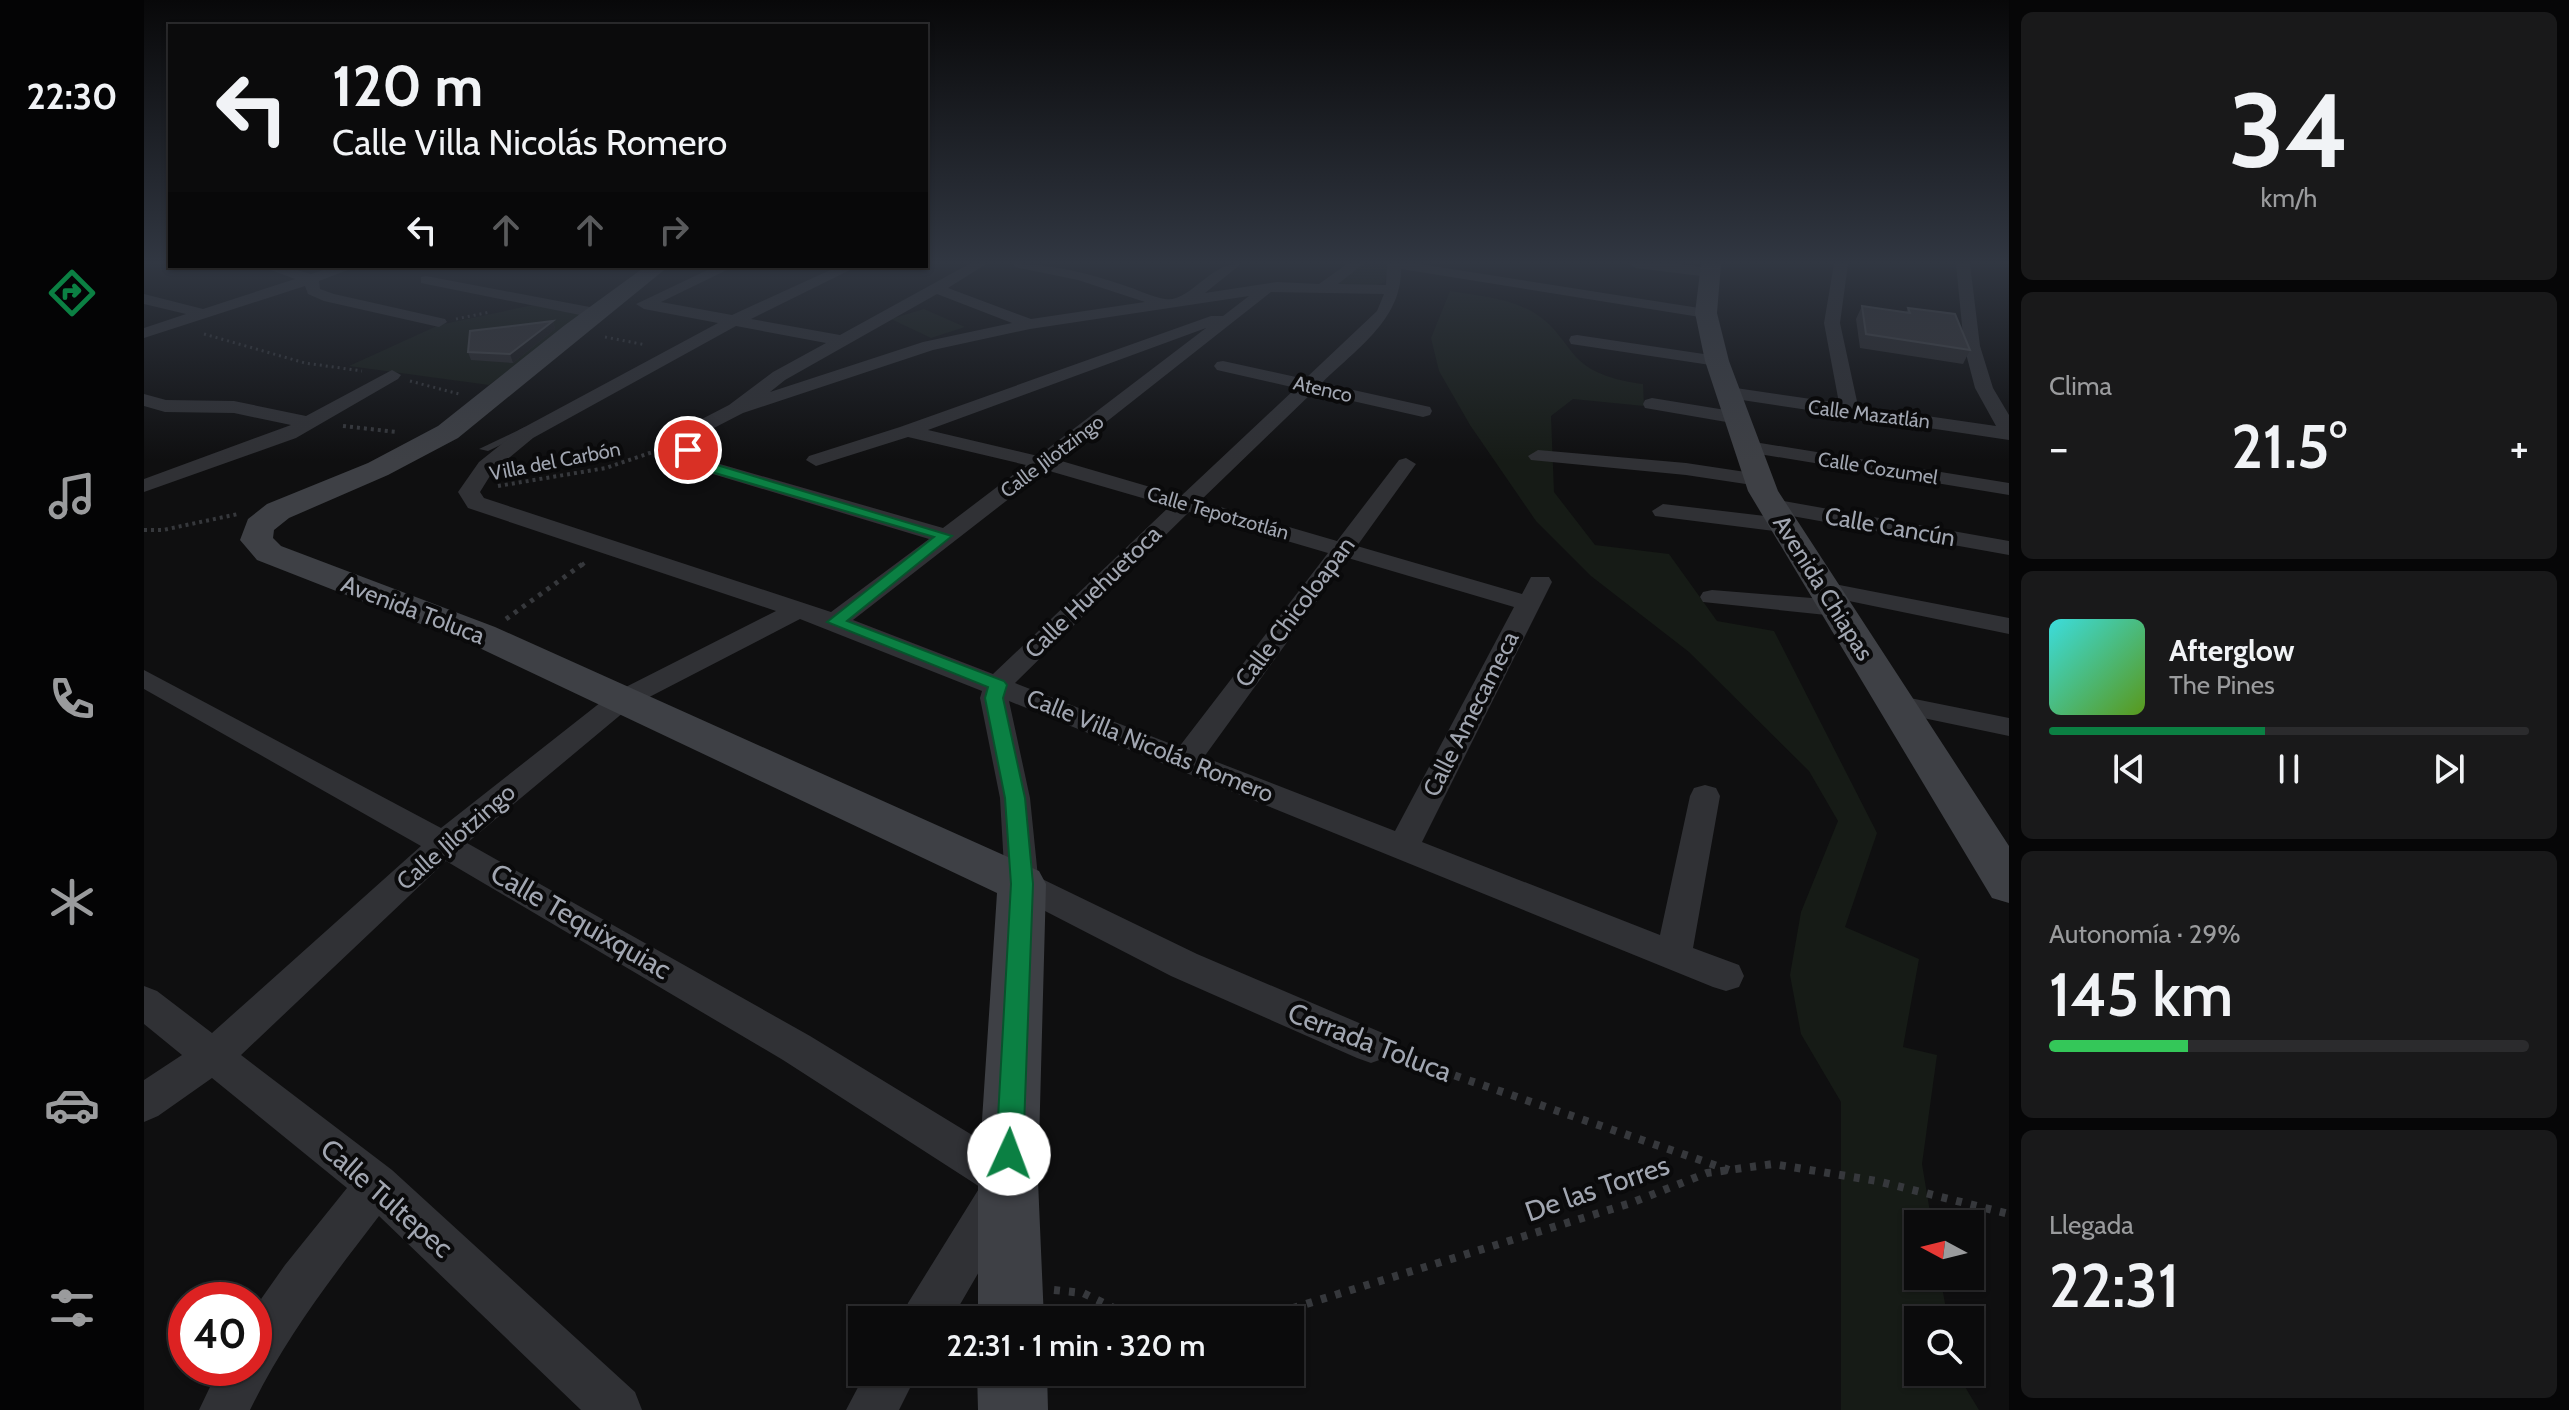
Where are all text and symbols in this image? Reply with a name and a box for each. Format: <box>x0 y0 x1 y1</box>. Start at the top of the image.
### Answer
text: 120 m <box>332 52 483 120</box>
icon: left <box>200 56 304 160</box>
text: 34 <box>2229 67 2349 193</box>
text: 22:30 <box>27 74 117 118</box>
text: Calle Villa Nicolás Romero <box>332 120 727 164</box>
text: km/h <box>2261 182 2317 214</box>
icon: left <box>400 208 444 252</box>
icon: ahead <box>484 208 528 252</box>
icon: ahead <box>568 208 612 252</box>
icon: right <box>652 208 696 252</box>
icon: directions <box>44 265 100 321</box>
text: Clima <box>2049 370 2112 402</box>
street label: Atenco <box>1291 371 1355 407</box>
street label: Calle Mazatlán <box>1807 395 1931 433</box>
street label: Calle Jilotzingo <box>996 409 1108 503</box>
text: 21.5° <box>2231 410 2347 483</box>
pin <box>654 416 722 484</box>
text: − <box>2049 421 2068 474</box>
text: + <box>2510 421 2529 474</box>
icon: arrive <box>666 428 710 472</box>
street label: Villa del Carbón <box>487 437 623 485</box>
street label: Calle Cozumel <box>1816 447 1940 489</box>
icon: music <box>44 468 100 524</box>
street label: Calle Tepotzotlán <box>1144 481 1292 545</box>
street label: Calle Cancún <box>1823 501 1958 552</box>
street label: Avenida Chiapas <box>1767 510 1880 666</box>
street label: Calle Huehuetoca <box>1018 519 1167 664</box>
street label: Calle Chicoloapan <box>1229 531 1361 693</box>
street label: Avenida Toluca <box>337 569 489 650</box>
street label: Calle Amecameca <box>1416 626 1525 801</box>
text: Afterglow <box>2169 632 2295 669</box>
text: The Pines <box>2169 669 2275 701</box>
icon: phone <box>44 671 100 727</box>
street label: Calle Villa Nicolás Romero <box>1023 683 1278 808</box>
icon: previous <box>2107 747 2151 791</box>
icon: pause <box>2267 747 2311 791</box>
icon: next <box>2427 747 2471 791</box>
street label: Calle Jilotzingo <box>390 777 521 896</box>
street label: Calle Tequixquiac <box>485 856 677 986</box>
icon: climate <box>44 874 100 930</box>
text: Autonomía · 29% <box>2049 918 2241 950</box>
text: 145 km <box>2049 958 2233 1031</box>
street label: Cerrada Toluca <box>1283 995 1457 1089</box>
icon: car <box>44 1077 100 1133</box>
position arrow <box>967 1112 1051 1196</box>
street label: Calle Tultepec <box>314 1131 460 1265</box>
street label: De las Torres <box>1520 1147 1674 1229</box>
text: Llegada <box>2049 1209 2134 1241</box>
north arrow <box>1904 1210 1984 1290</box>
map controls <box>1904 1210 1984 1386</box>
text: 22:31 <box>2049 1249 2179 1322</box>
icon: filters <box>44 1280 100 1336</box>
speed limit sign: 40 <box>168 1282 272 1386</box>
button: search <box>1904 1306 1984 1386</box>
text: 22:31 · 1 min · 320 m <box>946 1327 1206 1364</box>

